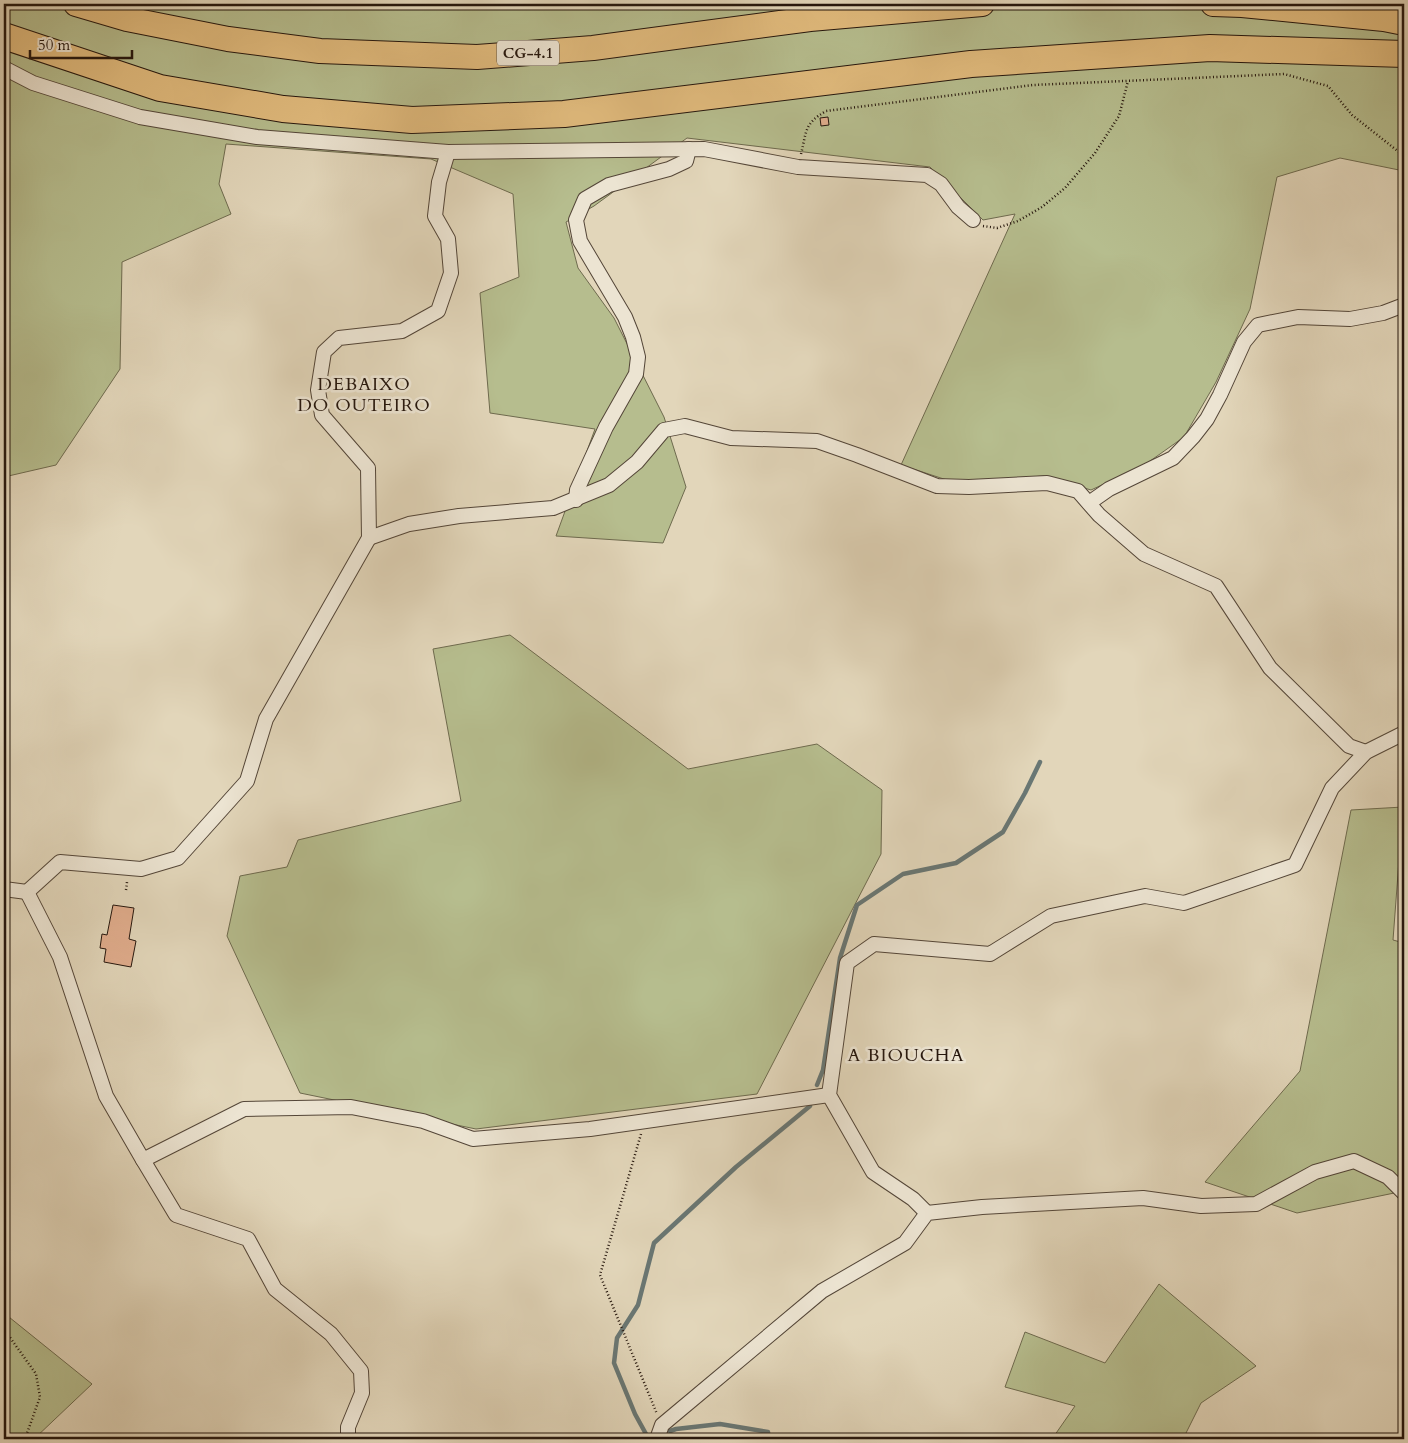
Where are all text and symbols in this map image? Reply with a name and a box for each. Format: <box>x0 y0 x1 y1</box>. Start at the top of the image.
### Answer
scale bar <box>30 28 132 60</box>
text: 50 m <box>38 35 70 55</box>
road number: CG-4.1 <box>497 40 559 66</box>
district label: DEBAIXO DO OUTEIRO <box>297 372 431 418</box>
district label: A BIOUCHA <box>848 1043 964 1068</box>

